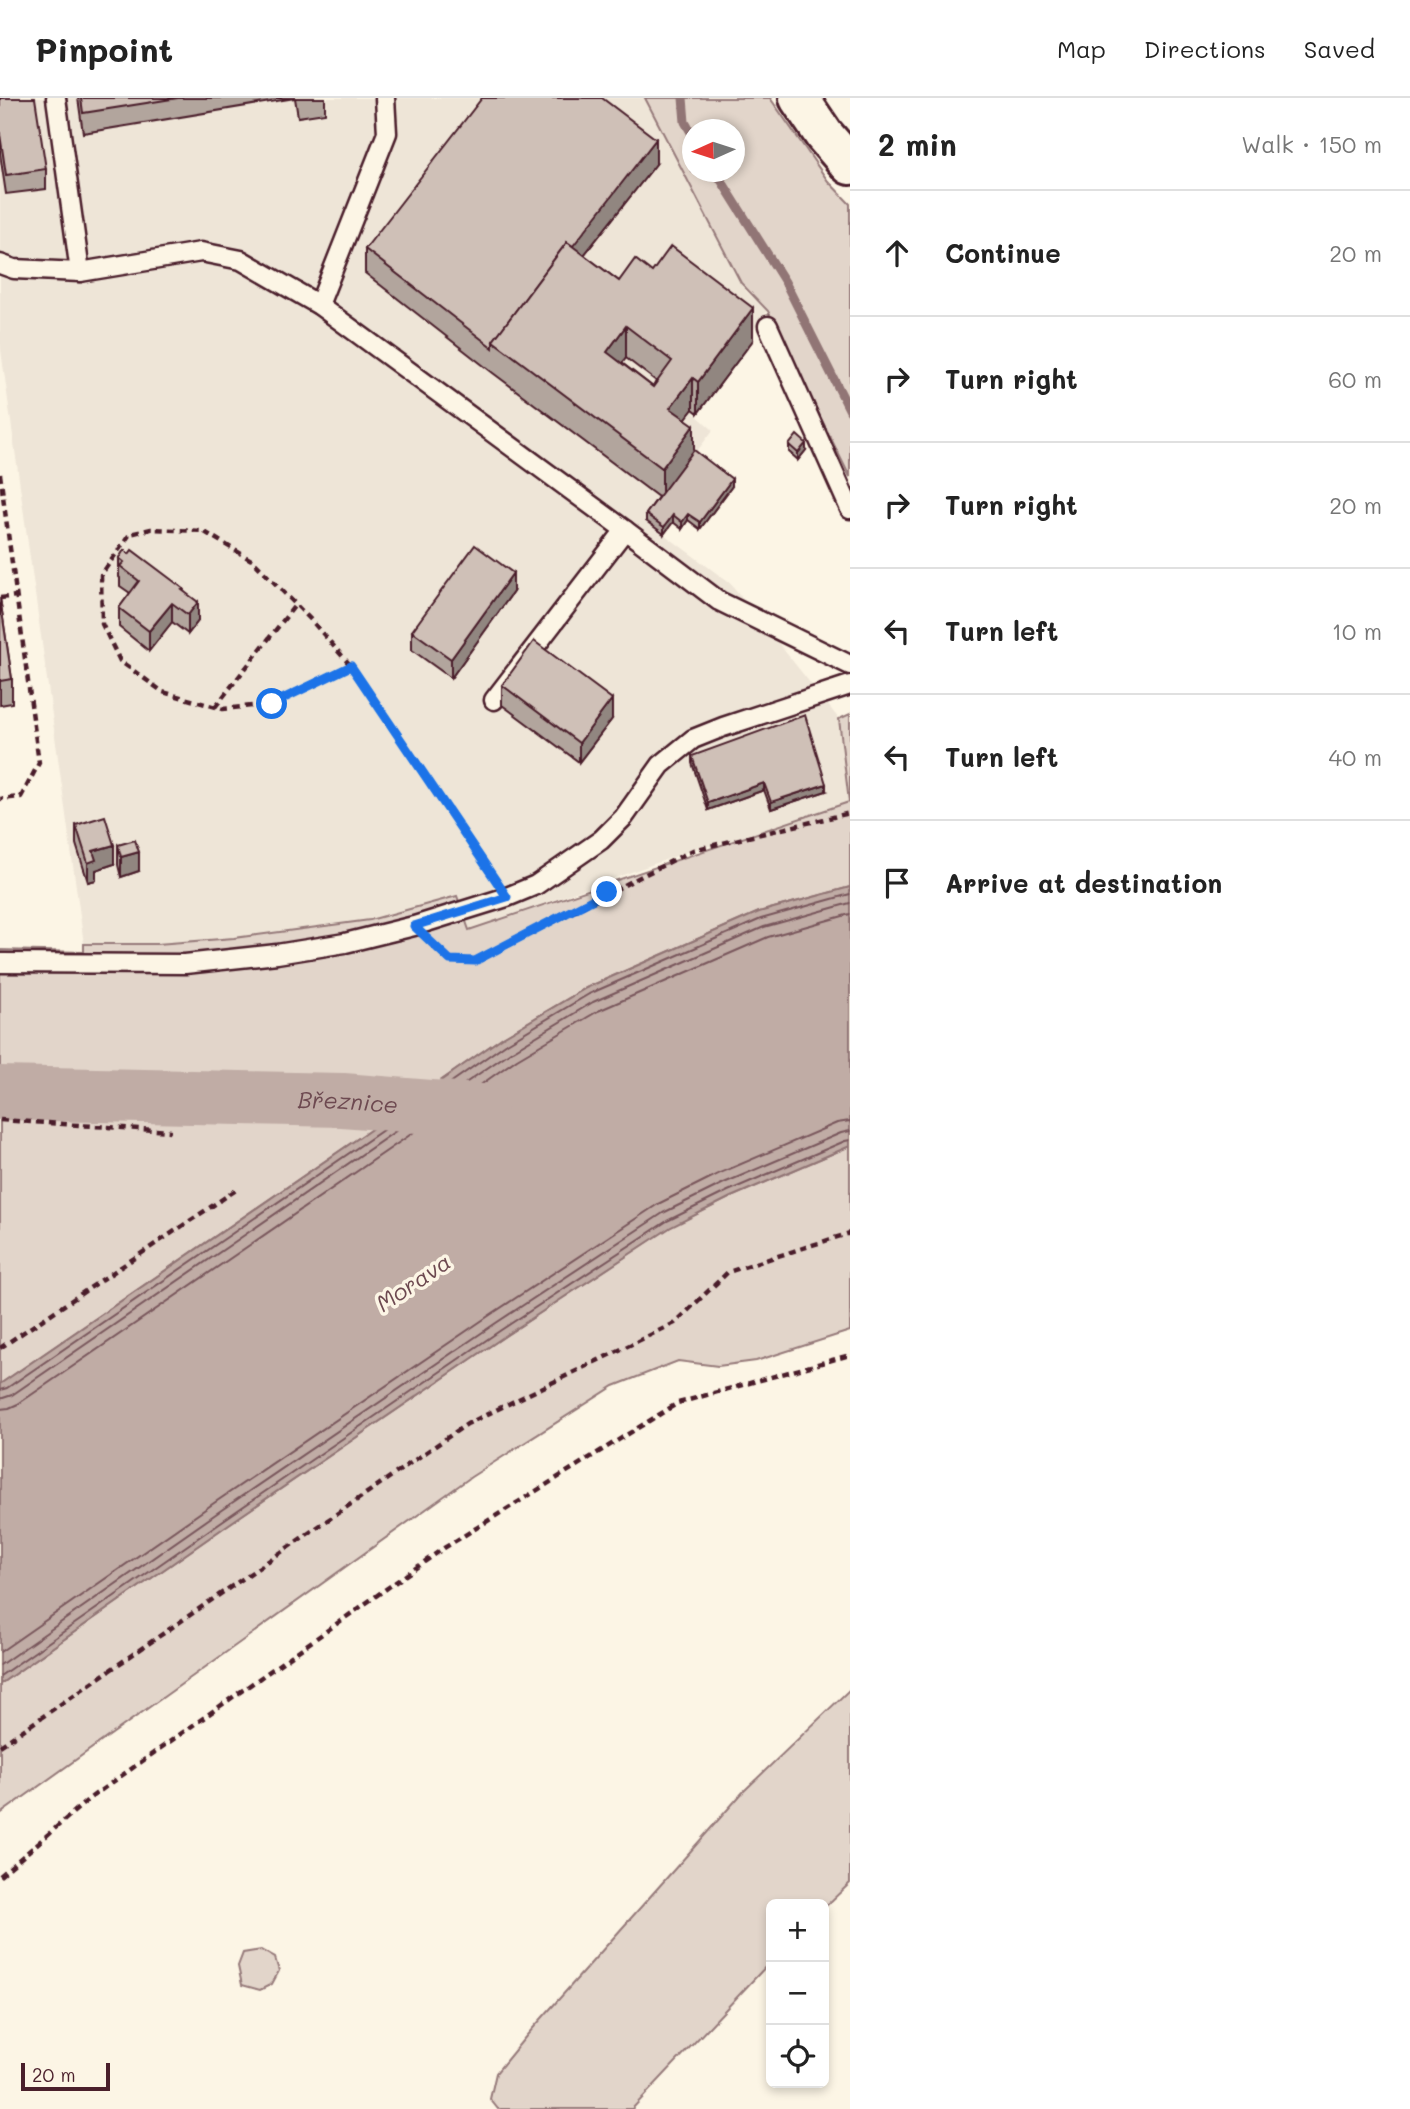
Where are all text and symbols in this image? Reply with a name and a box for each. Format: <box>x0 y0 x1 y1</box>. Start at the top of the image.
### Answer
text: Pinpoint <box>35 27 173 70</box>
text: Map <box>1057 33 1106 64</box>
text: Directions <box>1144 33 1266 64</box>
text: Saved <box>1304 33 1375 64</box>
north arrow <box>682 119 745 182</box>
text: 2 min <box>878 124 957 164</box>
text: Walk · 150 m <box>1241 129 1382 159</box>
icon: ahead <box>878 234 916 272</box>
text: Continue <box>945 236 1061 270</box>
text: 20 m <box>1329 238 1382 268</box>
icon: right <box>878 360 916 398</box>
text: Turn right <box>945 362 1078 396</box>
text: 60 m <box>1328 364 1382 394</box>
icon: right <box>878 486 916 524</box>
text: Turn right <box>945 488 1078 522</box>
text: 20 m <box>1329 490 1382 520</box>
icon: left <box>878 612 916 650</box>
text: Turn left <box>945 614 1058 648</box>
text: 10 m <box>1332 616 1382 646</box>
route start <box>256 688 287 719</box>
icon: left <box>878 738 916 776</box>
text: Turn left <box>945 740 1058 774</box>
text: 40 m <box>1329 742 1382 772</box>
icon: arrive <box>878 864 916 902</box>
text: Arrive at destination <box>945 866 1222 900</box>
route end <box>591 876 622 907</box>
water label: Březnice <box>297 1084 399 1119</box>
water label: Morava <box>370 1246 456 1318</box>
map controls <box>766 1899 829 2088</box>
button: + <box>766 1899 829 1962</box>
button: − <box>766 1962 829 2025</box>
button: locate <box>766 2025 829 2088</box>
scale bar <box>21 2060 110 2092</box>
text: 20 m <box>32 2062 76 2087</box>

